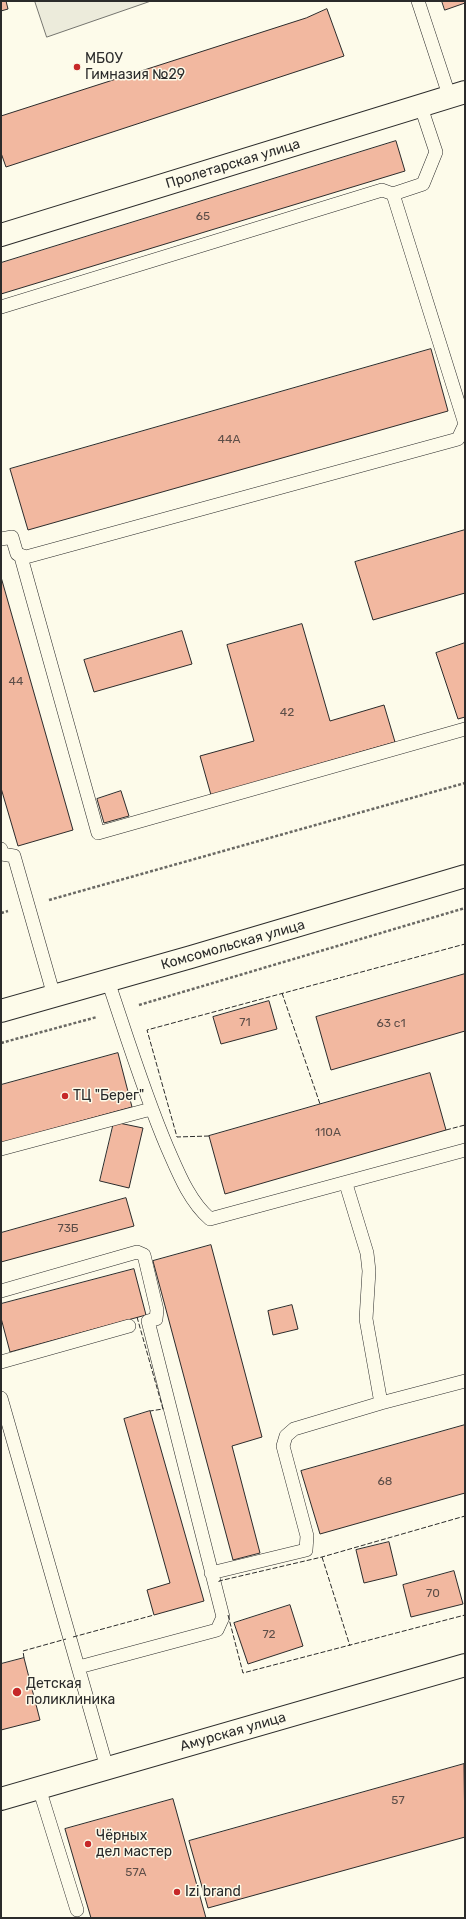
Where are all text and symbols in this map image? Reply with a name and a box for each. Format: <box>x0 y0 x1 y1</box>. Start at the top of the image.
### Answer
place label: МБОУ Гимназия №29 <box>85 51 185 84</box>
marker: МБОУ Гимназия №29 <box>72 62 82 72</box>
street label: Пролетарская улица <box>164 136 302 192</box>
house number: 65 <box>196 210 210 224</box>
house number: 44А <box>218 433 240 447</box>
house number: 44 <box>9 675 23 689</box>
house number: 42 <box>280 706 294 720</box>
street label: Комсомольская улица <box>159 916 307 974</box>
house number: 71 <box>239 1016 251 1030</box>
house number: 63 с1 <box>376 1017 406 1031</box>
place label: ТЦ "Берег" <box>73 1088 144 1104</box>
marker: ТЦ "Берег" <box>60 1091 70 1101</box>
house number: 110А <box>315 1126 341 1140</box>
house number: 73Б <box>57 1222 79 1236</box>
house number: 68 <box>378 1475 392 1489</box>
house number: 70 <box>426 1587 440 1601</box>
house number: 72 <box>262 1628 276 1642</box>
place label: Детская поликлиника <box>26 1676 115 1708</box>
marker: Детская поликлиника <box>11 1686 23 1698</box>
street label: Амурская улица <box>178 1709 288 1755</box>
house number: 57 <box>391 1794 405 1808</box>
place label: Чёрных дел мастер <box>96 1828 172 1860</box>
marker: Чёрных дел мастер <box>83 1839 93 1849</box>
house number: 57А <box>125 1866 147 1880</box>
place label: Izi brand <box>185 1884 241 1900</box>
marker: Izi brand <box>172 1887 182 1897</box>

